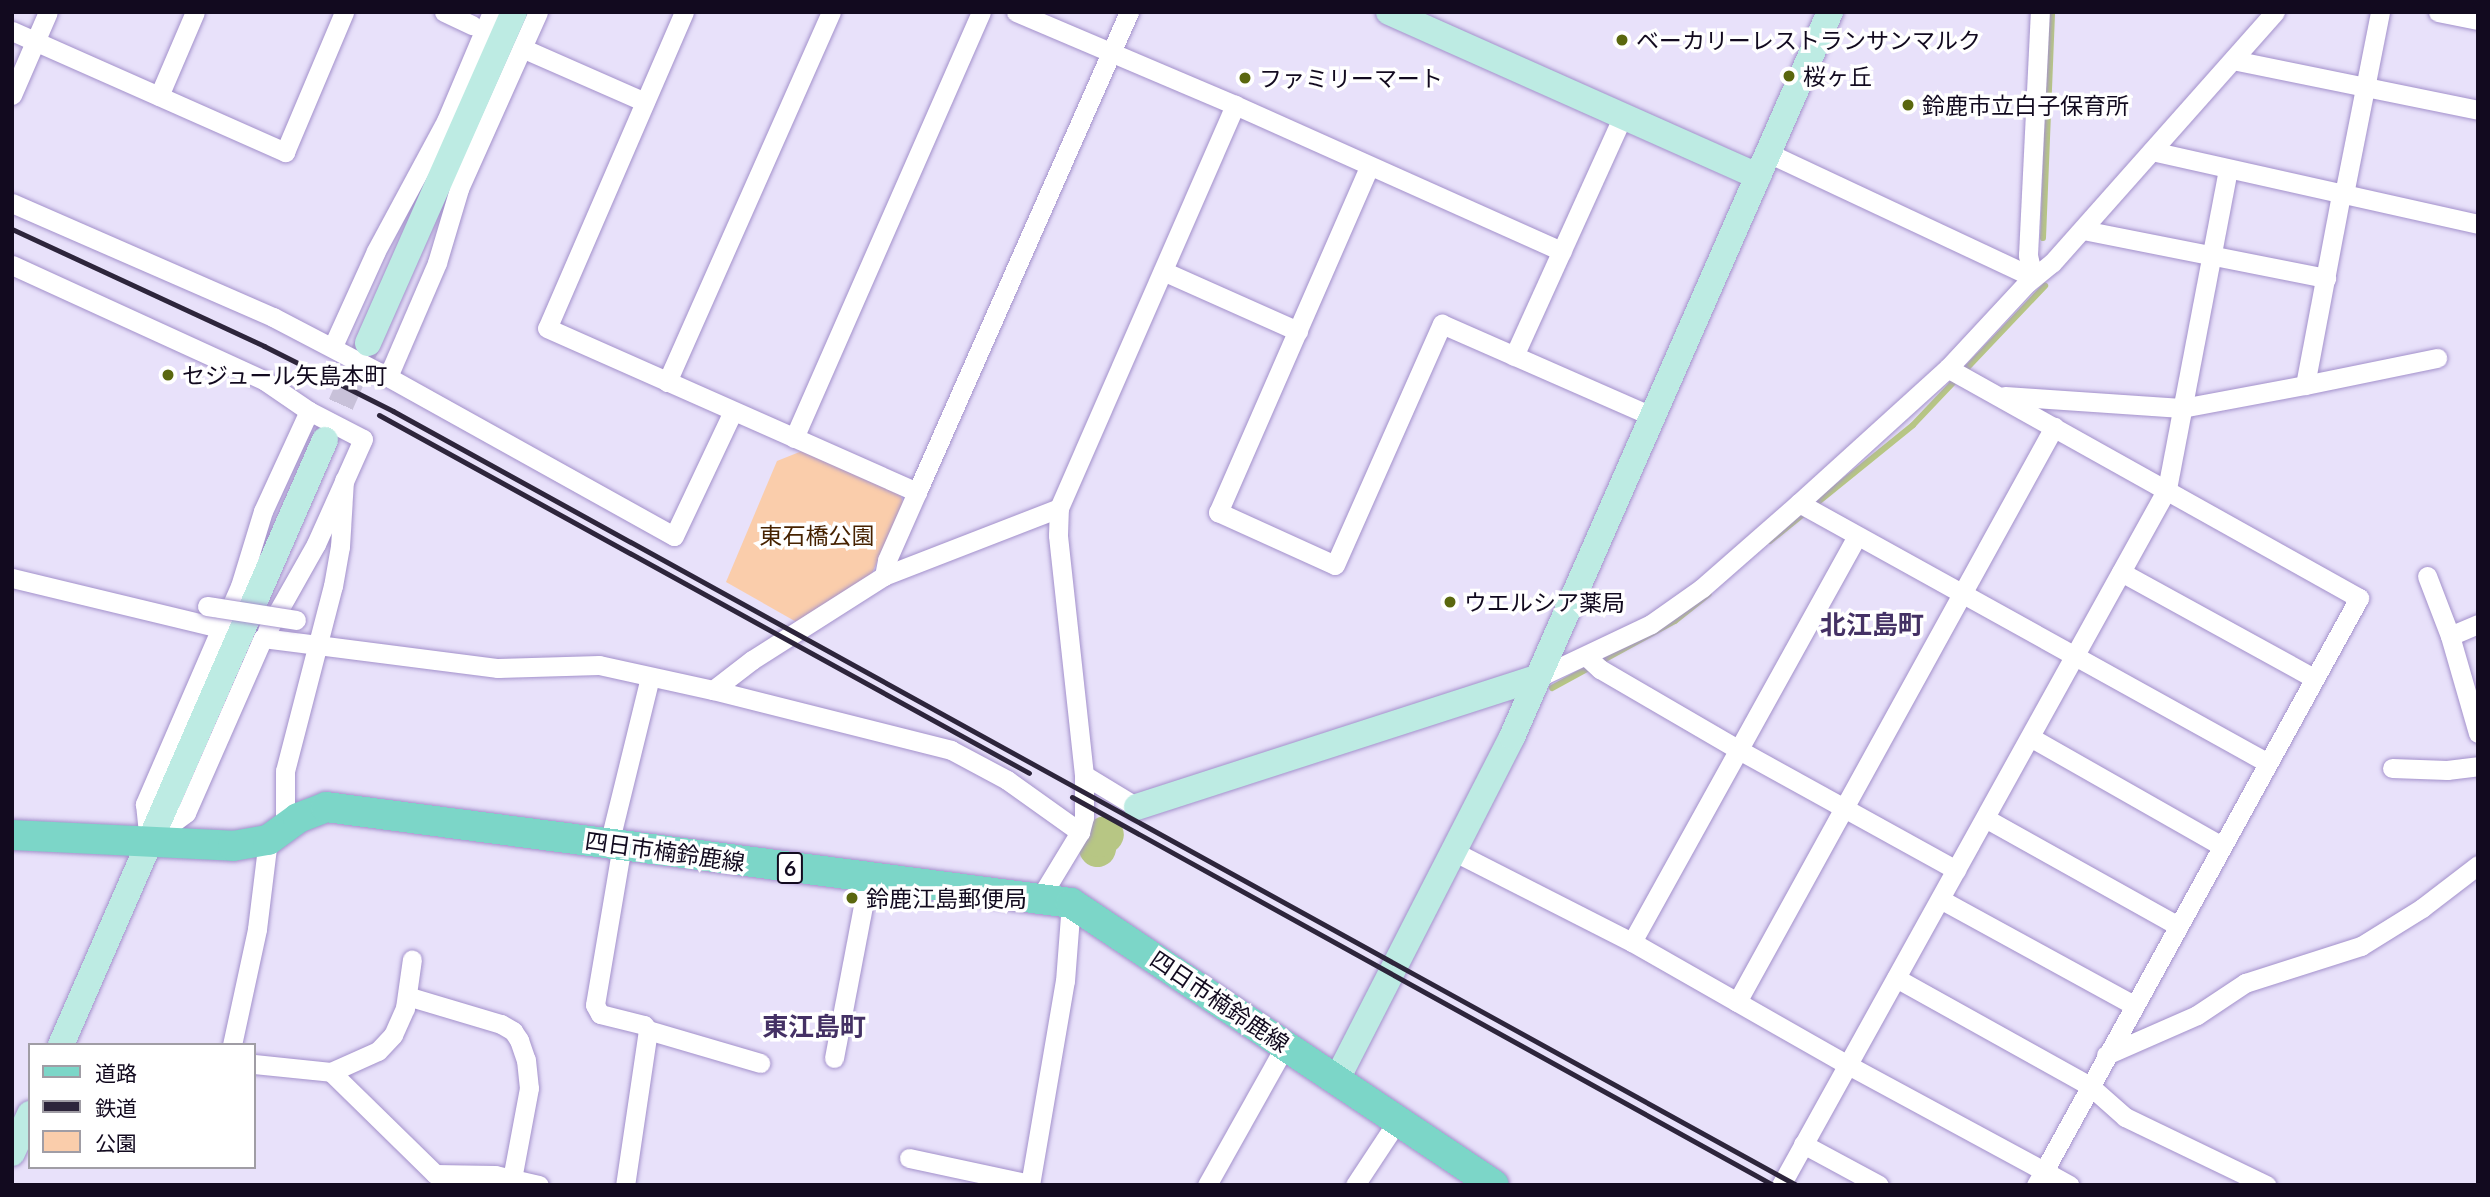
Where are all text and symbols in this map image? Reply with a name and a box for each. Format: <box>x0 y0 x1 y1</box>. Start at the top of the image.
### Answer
place label: ベーカリーレストランサンマルク <box>1636 26 1981 54</box>
marker: ベーカリーレストランサンマルク <box>1614 32 1630 48</box>
place label: 桜ヶ丘 <box>1803 62 1872 90</box>
place label: ファミリーマート <box>1259 64 1443 92</box>
marker: 桜ヶ丘 <box>1781 68 1797 84</box>
marker: ファミリーマート <box>1237 70 1253 86</box>
place label: 鈴鹿市立白子保育所 <box>1922 91 2129 119</box>
marker: 鈴鹿市立白子保育所 <box>1900 97 1916 113</box>
place label: セジュール矢島本町 <box>182 361 389 389</box>
marker: セジュール矢島本町 <box>160 367 176 383</box>
park label: 東石橋公園 <box>760 521 874 549</box>
place label: ウエルシア薬局 <box>1464 588 1625 616</box>
marker: ウエルシア薬局 <box>1442 594 1458 610</box>
district label: 北江島町 <box>1820 609 1924 641</box>
street label: 四日市楠鈴鹿線 <box>583 826 747 876</box>
road number: 6 <box>776 850 804 886</box>
place label: 鈴鹿江島郵便局 <box>866 884 1027 912</box>
marker: 鈴鹿江島郵便局 <box>844 890 860 906</box>
street label: 四日市楠鈴鹿線 <box>1146 945 1294 1057</box>
district label: 東江島町 <box>762 1011 866 1043</box>
legend <box>28 1043 256 1169</box>
text: 道路 <box>95 1060 137 1085</box>
text: 鉄道 <box>95 1095 137 1120</box>
text: 公園 <box>95 1130 137 1155</box>

